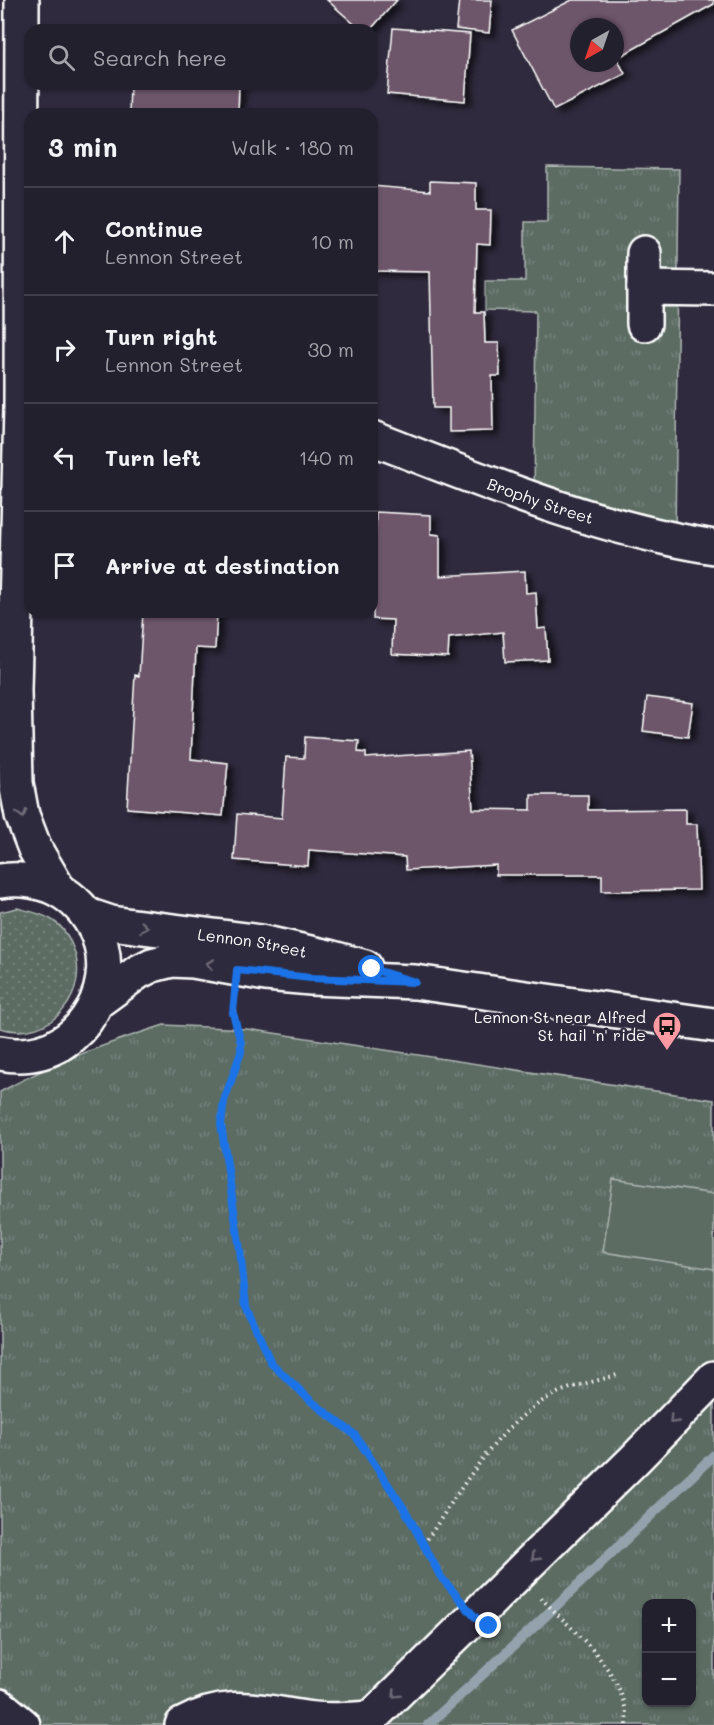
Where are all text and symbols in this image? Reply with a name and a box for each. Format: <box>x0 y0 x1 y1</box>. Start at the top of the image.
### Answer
north arrow <box>570 18 624 72</box>
search box <box>24 24 378 90</box>
icon: search <box>45 41 78 74</box>
text: Search here <box>93 43 227 72</box>
text: 3 min <box>48 130 117 164</box>
text: Walk · 180 m <box>231 134 354 160</box>
text: Continue <box>105 214 203 243</box>
icon: ahead <box>48 225 81 258</box>
text: 10 m <box>310 228 354 254</box>
text: Lennon Street <box>105 243 243 269</box>
text: Turn right <box>105 322 217 351</box>
icon: right <box>48 333 81 366</box>
text: 30 m <box>308 336 354 362</box>
text: Lennon Street <box>105 351 243 377</box>
icon: left <box>48 441 81 474</box>
text: Turn left <box>105 443 201 472</box>
text: 140 m <box>299 444 354 470</box>
street label: Brophy Street <box>485 473 596 528</box>
icon: arrive <box>48 549 81 582</box>
text: Arrive at destination <box>105 551 340 580</box>
one-way arrow <box>15 809 28 819</box>
one-way arrow <box>140 920 149 933</box>
street label: Lennon Street <box>196 923 309 962</box>
route start <box>358 955 384 981</box>
one-way arrow <box>206 959 216 972</box>
place label: Lennon St near Alfred St hail 'n' ride <box>474 1006 646 1045</box>
bus stop icon: Lennon St near Alfred St hail 'n' ride <box>651 1010 683 1052</box>
one-way arrow <box>670 1412 681 1423</box>
one-way arrow <box>531 1549 542 1560</box>
map controls <box>642 1599 696 1707</box>
button: + <box>642 1599 696 1653</box>
route end <box>475 1612 501 1638</box>
button: − <box>642 1653 696 1707</box>
one-way arrow <box>393 1687 404 1698</box>

